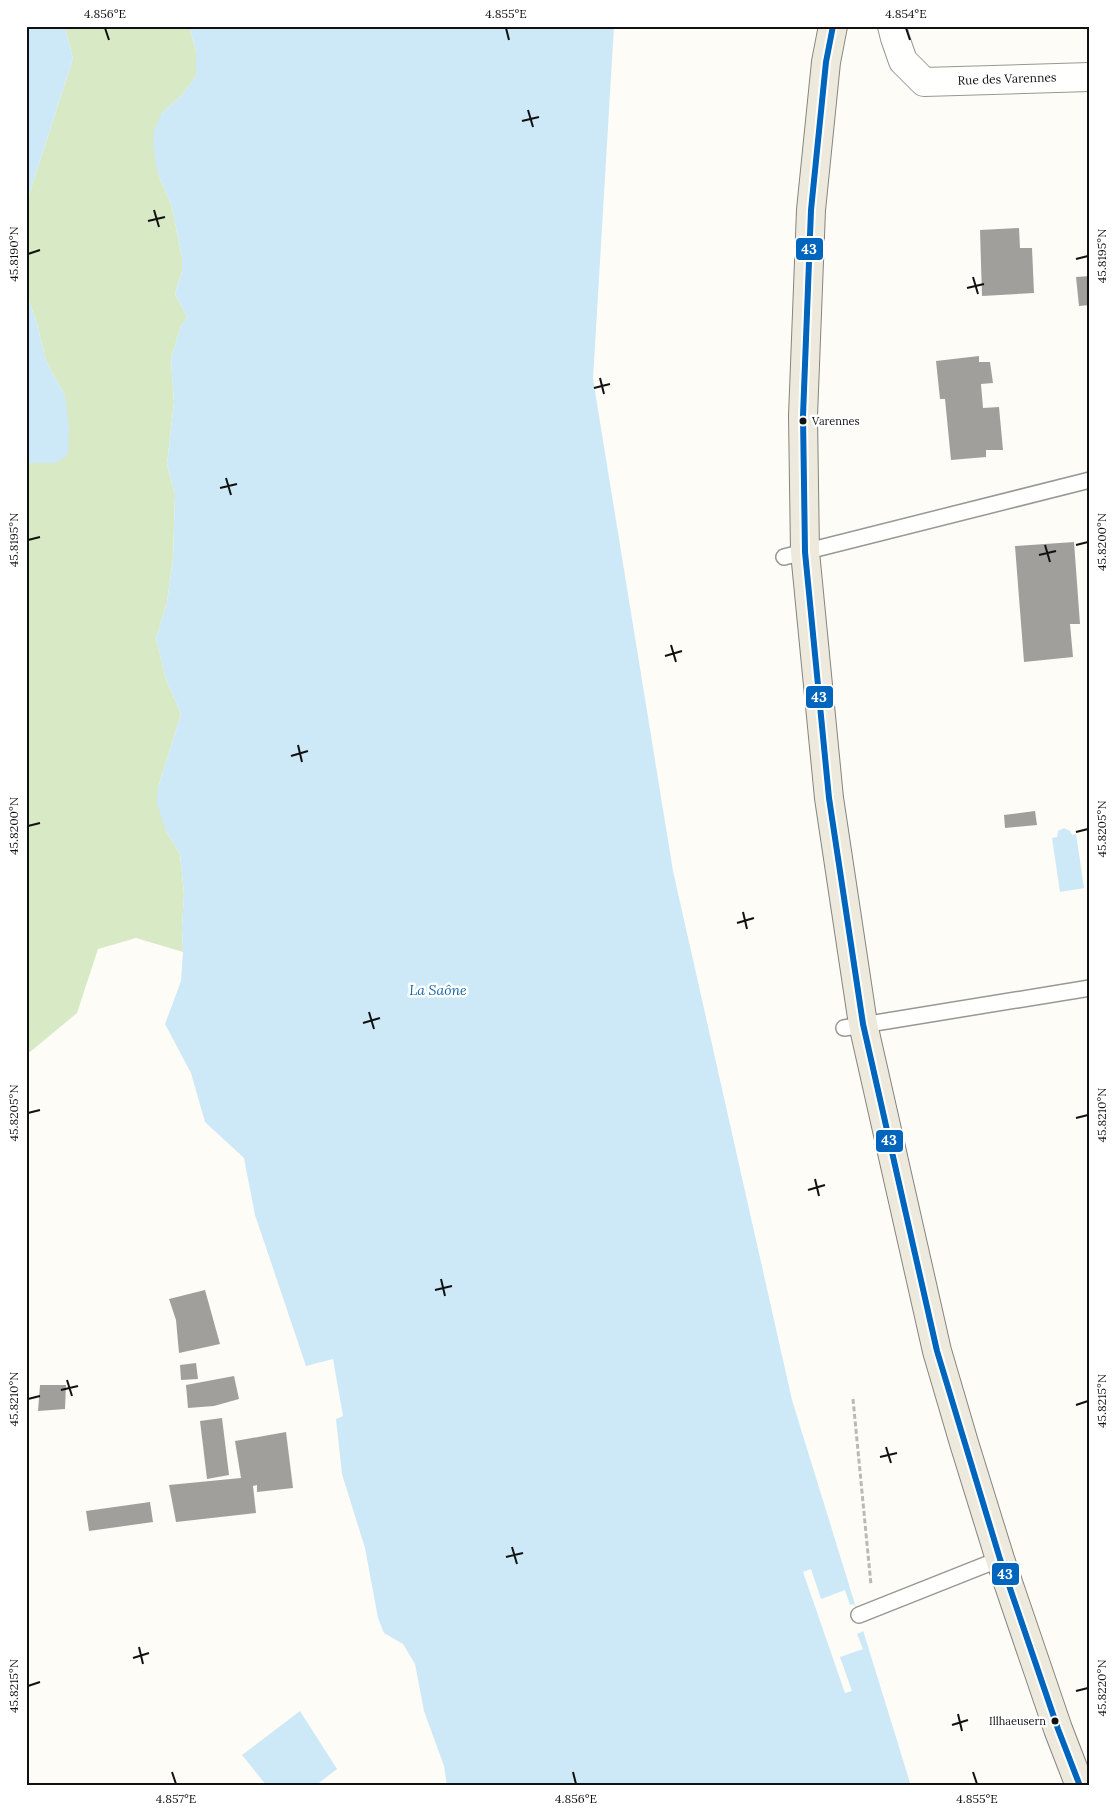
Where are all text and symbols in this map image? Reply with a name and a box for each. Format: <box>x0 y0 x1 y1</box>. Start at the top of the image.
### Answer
text: 4.856°E <box>84 6 126 21</box>
text: 4.855°E <box>485 6 527 21</box>
text: 4.854°E <box>885 6 927 21</box>
street label: Rue des Varennes <box>957 69 1057 88</box>
text: 45.8190°N <box>6 226 21 282</box>
text: 45.8195°N <box>1094 229 1109 283</box>
line badge: 43 <box>795 237 824 261</box>
text: 43 <box>801 240 817 258</box>
place label: Varennes <box>811 414 860 428</box>
marker: Varennes <box>798 416 808 426</box>
text: 45.8195°N <box>6 513 21 567</box>
text: 45.8200°N <box>1094 513 1109 571</box>
line badge: 43 <box>805 685 834 709</box>
text: 43 <box>811 688 827 706</box>
text: 45.8200°N <box>6 797 21 855</box>
text: 45.8205°N <box>1094 800 1109 858</box>
water label: La Saône <box>409 981 467 999</box>
text: 45.8205°N <box>6 1084 21 1142</box>
text: 45.8210°N <box>1094 1087 1109 1143</box>
line badge: 43 <box>875 1129 904 1153</box>
text: 43 <box>881 1131 897 1149</box>
text: 45.8210°N <box>6 1371 21 1427</box>
text: 45.8215°N <box>1094 1374 1109 1428</box>
line badge: 43 <box>991 1562 1020 1586</box>
text: 43 <box>997 1565 1013 1583</box>
text: 45.8215°N <box>6 1659 21 1713</box>
text: 45.8220°N <box>1094 1659 1109 1717</box>
place label: Illhaeusern <box>989 1714 1046 1728</box>
marker: Illhaeusern <box>1050 1716 1060 1726</box>
text: 4.857°E <box>156 1791 196 1806</box>
text: 4.856°E <box>555 1791 597 1806</box>
text: 4.855°E <box>956 1791 998 1806</box>

